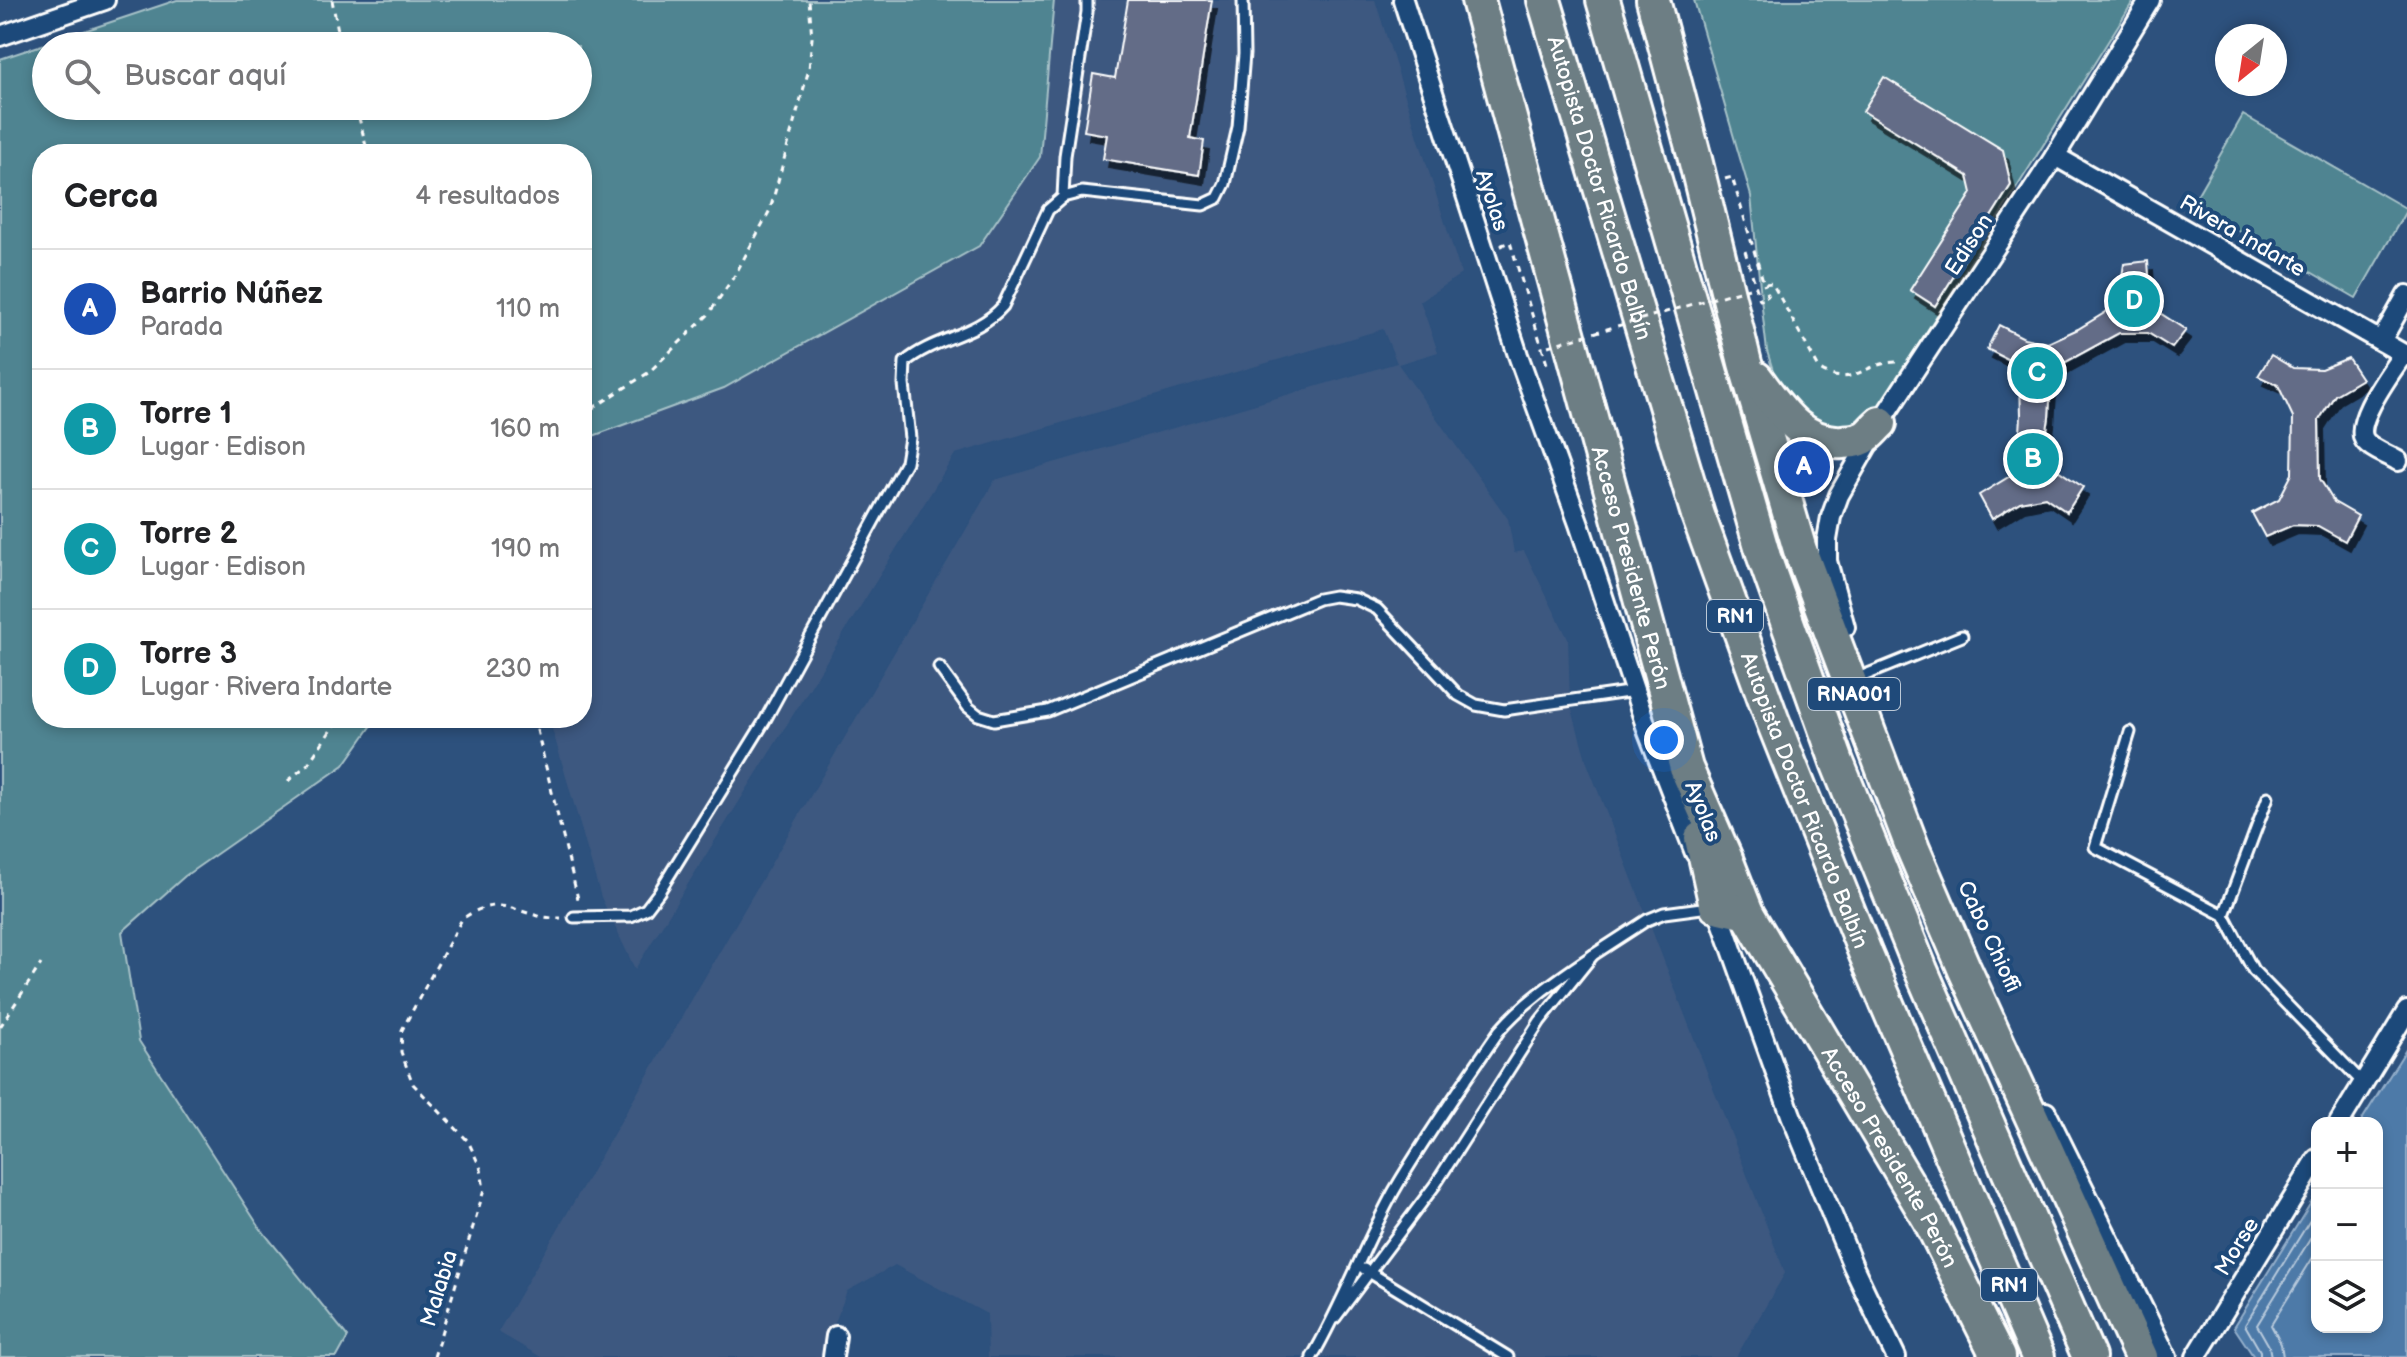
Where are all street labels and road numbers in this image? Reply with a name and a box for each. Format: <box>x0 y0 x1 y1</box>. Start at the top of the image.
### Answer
street label: Autopista Doctor Ricardo Balbín <box>1541 33 1657 343</box>
street label: Ayolas <box>1469 166 1514 235</box>
street label: Rivera Indarte <box>2174 189 2310 283</box>
street label: Edison <box>1939 209 1999 281</box>
street label: Acceso Presidente Perón <box>1584 443 1676 693</box>
road number: RN1 <box>1707 600 1763 632</box>
street label: Autopista Doctor Ricardo Balbín <box>1734 649 1874 953</box>
road number: RNA001 <box>1808 678 1900 710</box>
street label: Ayolas <box>1678 777 1727 846</box>
street label: Cabo Chioffi <box>1951 877 2026 997</box>
street label: Acceso Presidente Perón <box>1815 1042 1963 1273</box>
street label: Morse <box>2209 1213 2265 1281</box>
street label: Malabia <box>415 1247 464 1330</box>
road number: RN1 <box>1981 1269 2037 1301</box>

